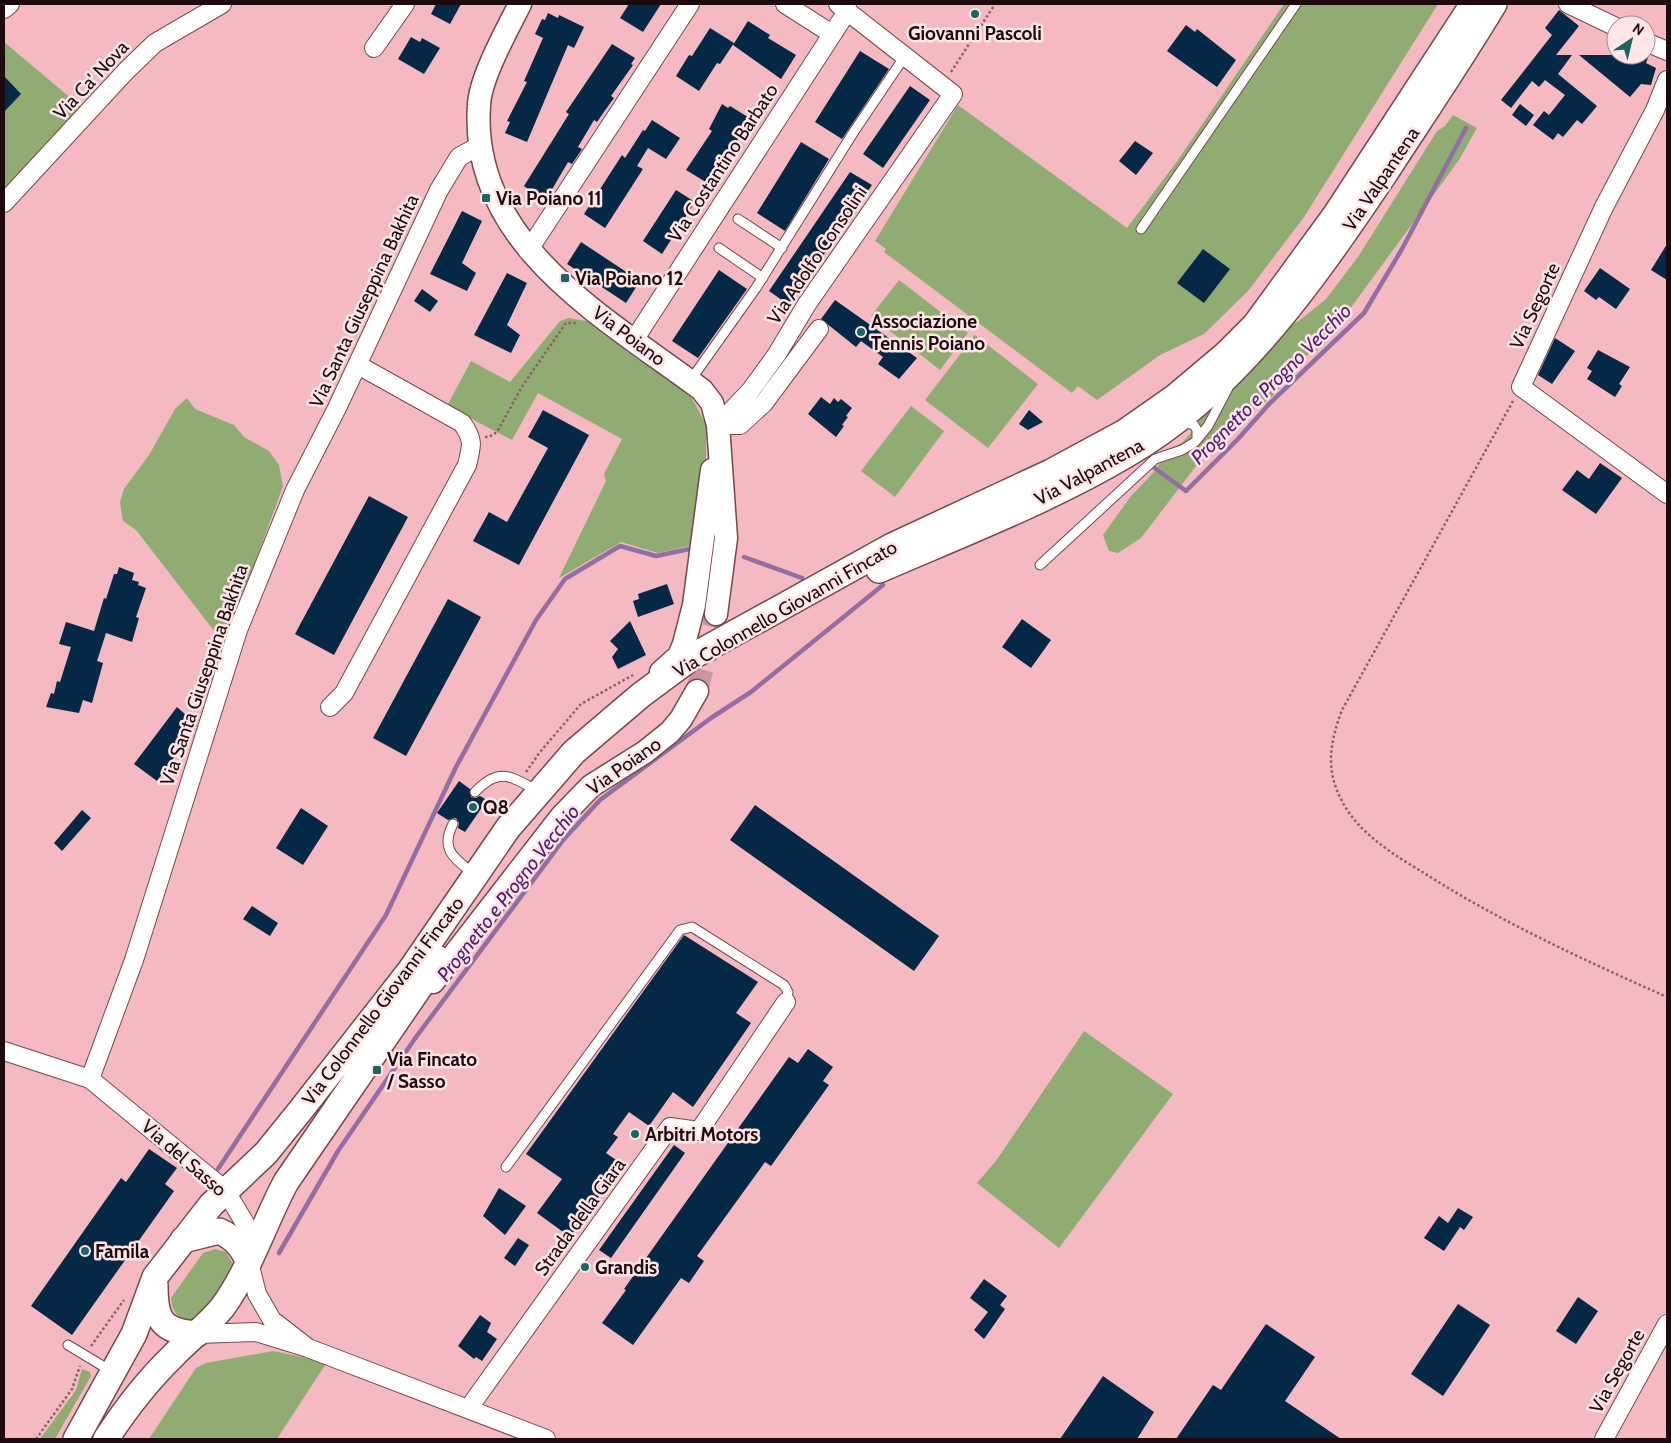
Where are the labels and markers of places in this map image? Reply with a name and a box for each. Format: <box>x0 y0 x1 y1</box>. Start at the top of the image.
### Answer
marker: Giovanni Pascoli <box>969 8 981 20</box>
place label: Giovanni Pascoli <box>908 22 1042 45</box>
place label: Via Poiano 11 <box>496 187 602 210</box>
marker: Via Poiano 11 <box>480 192 492 204</box>
place label: Via Poiano 12 <box>575 267 684 290</box>
marker: Via Poiano 12 <box>559 272 571 284</box>
place label: Associazione Tennis Poiano <box>871 310 985 355</box>
marker: Associazione Tennis Poiano <box>855 326 867 338</box>
place label: Q8 <box>483 796 509 819</box>
marker: Q8 <box>467 801 479 813</box>
place label: Via Fincato / Sasso <box>386 1048 477 1093</box>
marker: Via Fincato / Sasso <box>371 1064 383 1076</box>
place label: Arbitri Motors <box>645 1123 758 1146</box>
marker: Arbitri Motors <box>629 1128 641 1140</box>
place label: Famila <box>95 1240 150 1263</box>
marker: Famila <box>79 1245 91 1257</box>
place label: Grandis <box>595 1256 657 1279</box>
marker: Grandis <box>579 1261 591 1273</box>

